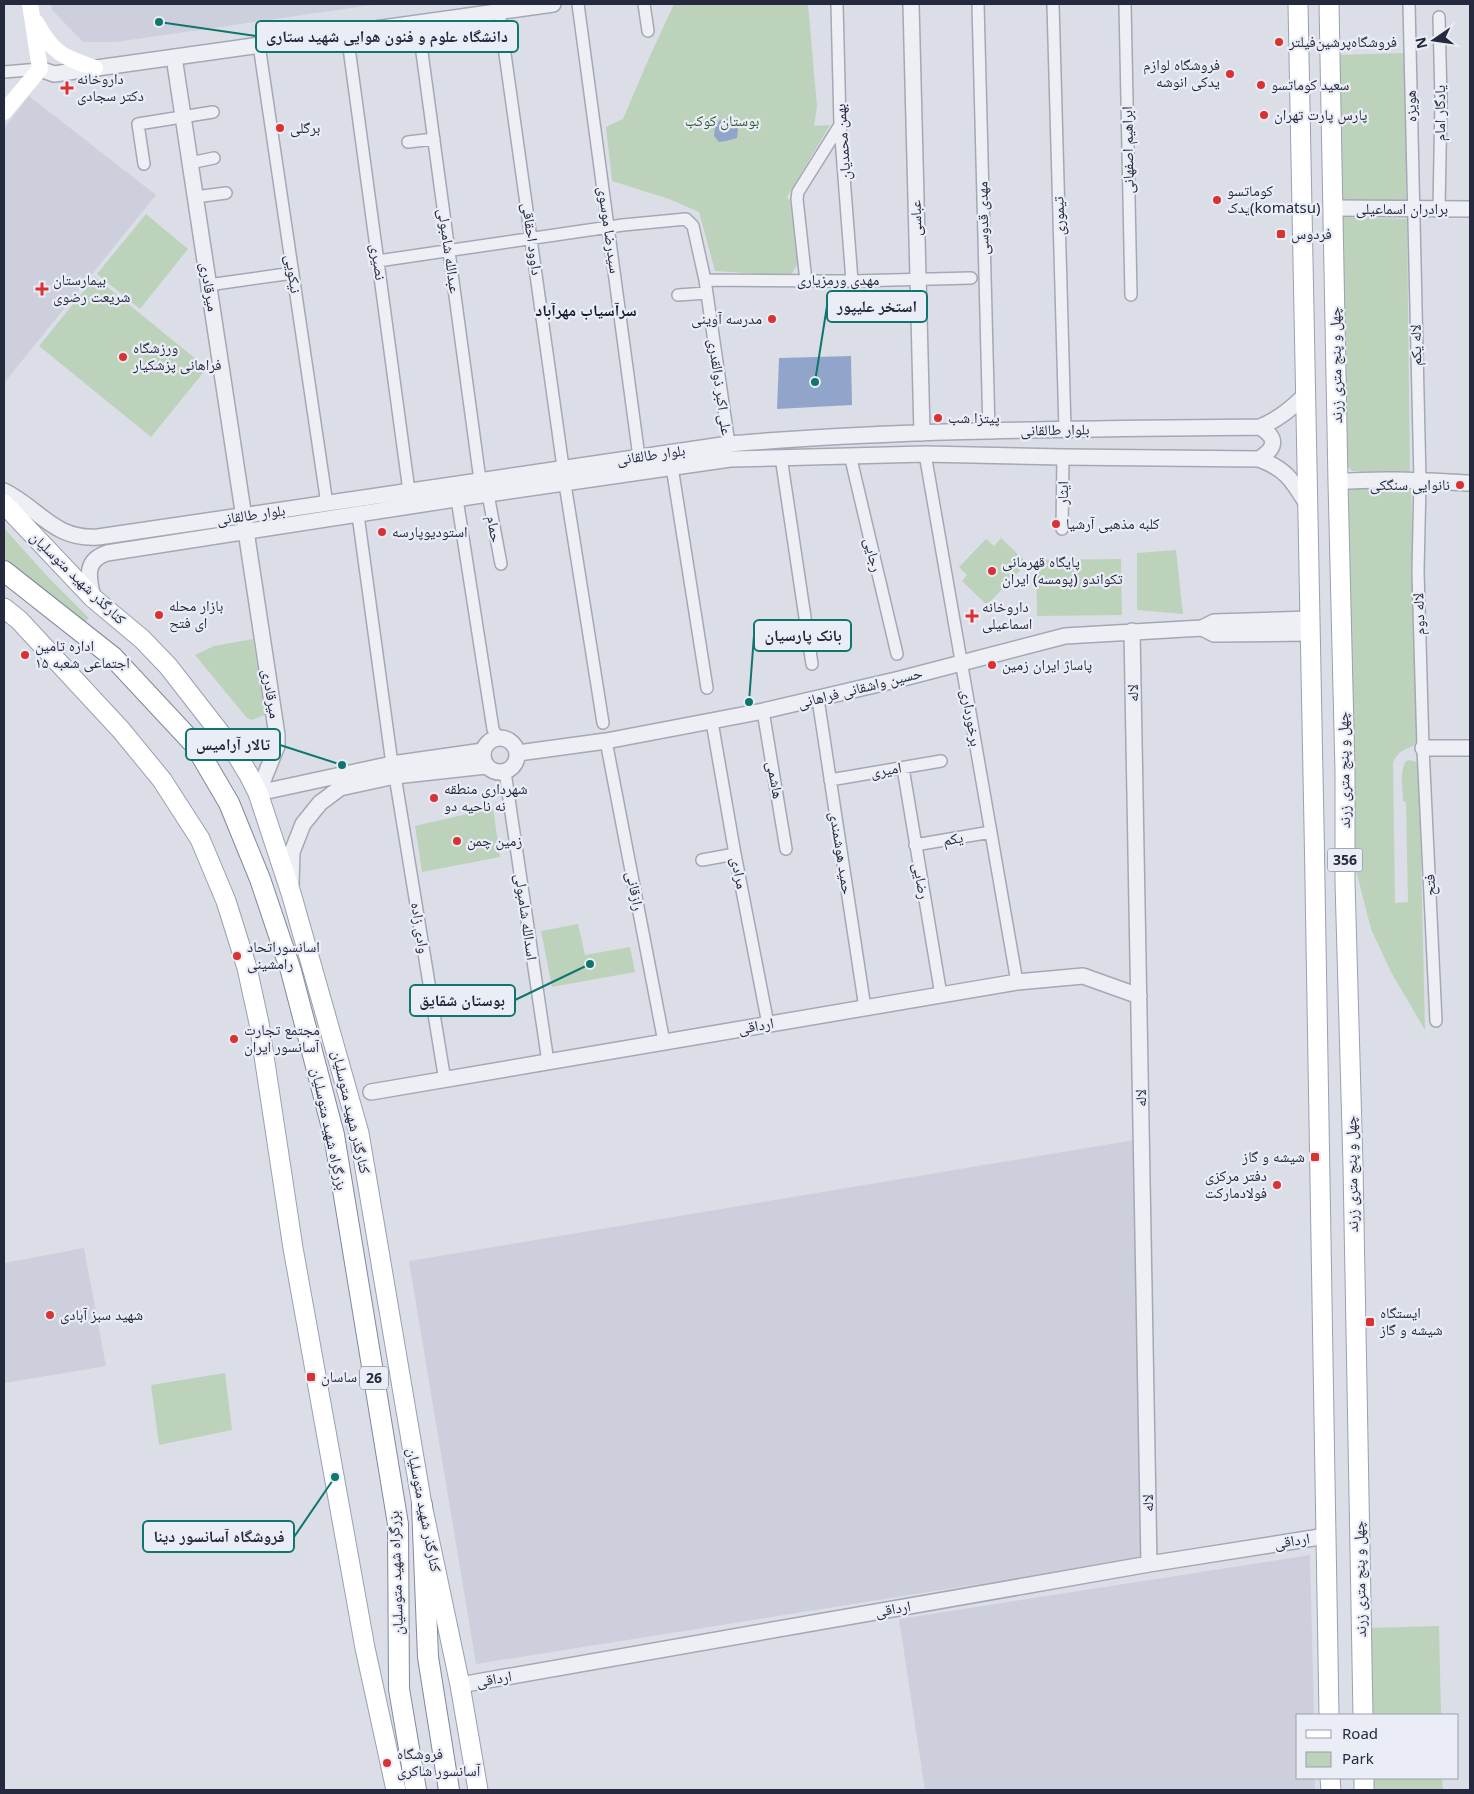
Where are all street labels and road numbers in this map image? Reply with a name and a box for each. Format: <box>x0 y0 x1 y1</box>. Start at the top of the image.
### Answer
street label: یادگار امام <box>1429 84 1450 141</box>
street label: هویزه <box>1400 90 1420 122</box>
street label: بهمن محمدیان <box>829 103 856 181</box>
street label: ابراهیم اصفهانی <box>1116 106 1139 194</box>
street label: مهدی قدوسی <box>971 181 994 255</box>
street label: سیدرضا موسوی <box>593 185 626 275</box>
street label: تیموری <box>1047 196 1070 236</box>
street label: برادران اسماعیلی <box>1356 198 1448 219</box>
street label: عباسی <box>905 199 926 236</box>
street label: داوود احقاقی <box>517 201 548 277</box>
street label: عبدالله شامبولی <box>433 207 466 295</box>
street label: نصیری <box>366 242 391 281</box>
street label: نیکویی <box>280 253 307 295</box>
street label: میرقادری <box>195 261 224 313</box>
street label: مهدی ورمزیاری <box>797 269 879 290</box>
street label: چهل و پنج متری زرند <box>1324 306 1347 424</box>
street label: لاله یکم <box>1405 324 1426 366</box>
street label: علی اکبر ذوالقدری <box>703 337 738 437</box>
street label: بلوار طالقانی <box>1020 418 1090 441</box>
street label: بلوار طالقانی <box>615 439 687 470</box>
street label: ایثار <box>1052 481 1072 506</box>
street label: بلوار طالقانی <box>215 499 287 530</box>
street label: حمام <box>482 514 507 544</box>
street label: کنارگذر شهید متوسلیان <box>26 526 131 629</box>
street label: رجایی <box>859 536 888 574</box>
street label: لاله دوم <box>1407 593 1430 635</box>
street label: حسین واشقانی فراهانی <box>795 662 925 713</box>
street label: میرقادری <box>257 668 286 720</box>
street label: لاله <box>1122 684 1142 702</box>
street label: برخورداری <box>956 688 987 748</box>
street label: چهل و پنج متری زرند <box>1332 711 1355 829</box>
street label: امیری <box>869 756 903 783</box>
street label: هاشمی <box>762 759 789 800</box>
street label: حمید هوشمندی <box>825 810 858 896</box>
street label: یکم <box>941 826 965 851</box>
road number: 356 <box>1328 848 1362 872</box>
street label: مرادی <box>726 855 753 891</box>
street label: رضایی <box>908 861 935 901</box>
street label: رازقانی <box>621 869 650 913</box>
street label: اسدالله شامبولی <box>510 872 543 961</box>
street label: فتح <box>1418 874 1441 896</box>
street label: وادی زاده <box>406 901 435 955</box>
street label: ارداقی <box>736 1012 775 1039</box>
street label: کنارگذر شهید متوسلیان <box>327 1048 376 1176</box>
street label: بزرگراه شهید متوسلیان <box>306 1066 353 1192</box>
street label: لاله <box>1130 1089 1150 1107</box>
street label: چهل و پنج متری زرند <box>1340 1115 1363 1233</box>
road number: 26 <box>360 1366 388 1390</box>
street label: کنارگذر شهید متوسلیان <box>402 1446 447 1574</box>
street label: لاله <box>1137 1494 1157 1512</box>
street label: بزرگراه شهید متوسلیان <box>383 1510 408 1636</box>
street label: چهل و پنج متری زرند <box>1348 1520 1371 1638</box>
street label: ارداقی <box>1273 1527 1311 1554</box>
street label: ارداقی <box>873 1595 912 1622</box>
street label: ارداقی <box>474 1665 513 1692</box>

